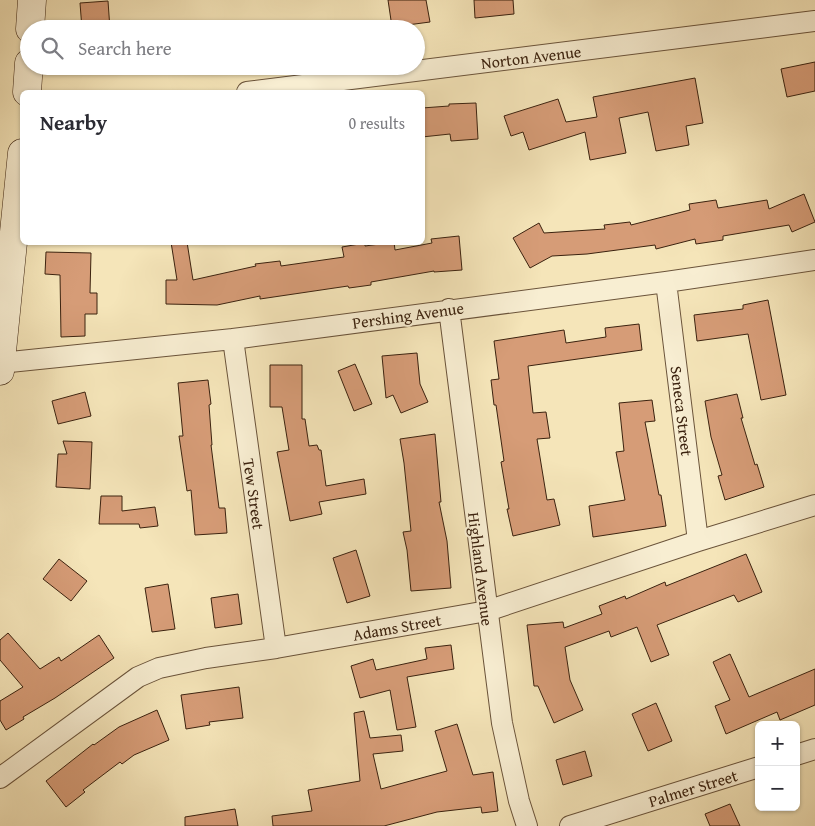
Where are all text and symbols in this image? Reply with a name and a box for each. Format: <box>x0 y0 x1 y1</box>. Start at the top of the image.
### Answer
search box <box>20 20 425 75</box>
icon: search <box>38 34 66 62</box>
text: Search here <box>78 34 172 62</box>
street label: Norton Avenue <box>480 39 582 75</box>
text: Nearby <box>40 107 107 138</box>
text: 0 results <box>348 111 405 135</box>
street label: Pershing Avenue <box>351 295 465 335</box>
street label: Seneca Street <box>665 365 699 458</box>
street label: Tew Street <box>237 457 271 531</box>
street label: Highland Avenue <box>462 511 500 627</box>
street label: Adams Street <box>351 607 443 647</box>
map controls <box>755 721 800 811</box>
button: + <box>755 721 800 766</box>
street label: Palmer Street <box>646 763 741 813</box>
button: − <box>755 766 800 811</box>

